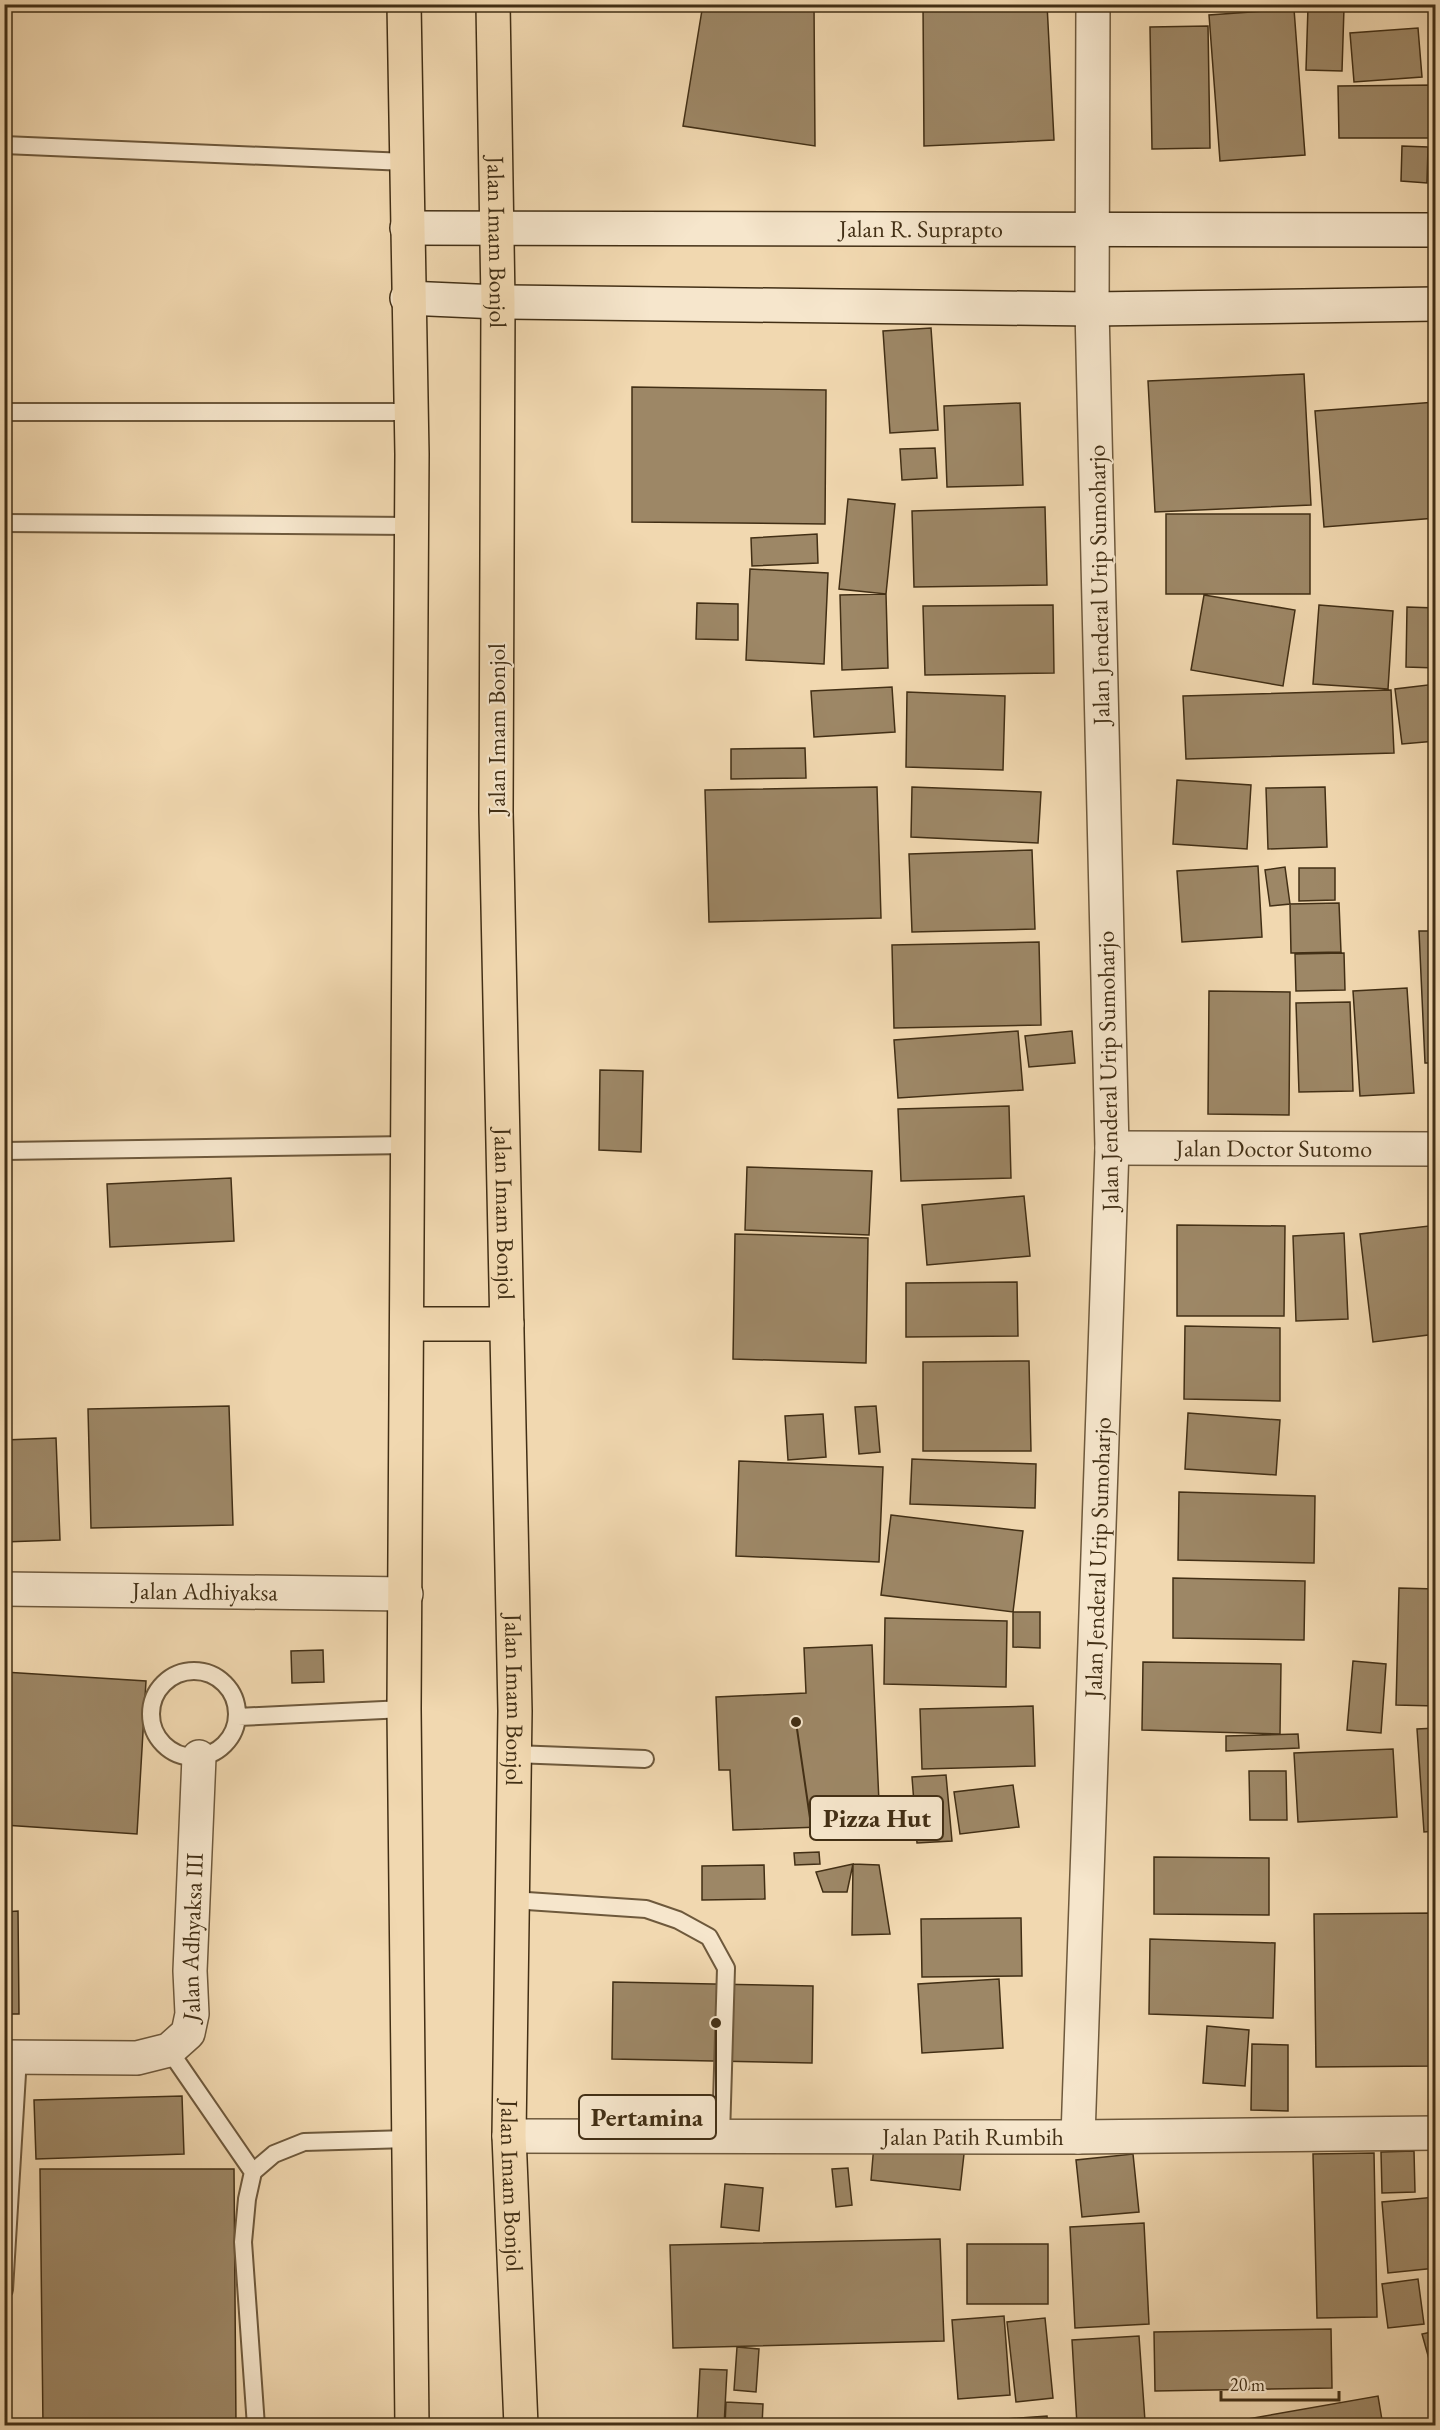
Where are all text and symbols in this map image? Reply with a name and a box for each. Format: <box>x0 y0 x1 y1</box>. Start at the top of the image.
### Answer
street label: Jalan Imam Bonjol <box>481 154 514 328</box>
street label: Jalan R. Suprapto <box>837 213 1003 244</box>
street label: Jalan Jenderal Urip Sumoharjo <box>1081 444 1116 728</box>
street label: Jalan Imam Bonjol <box>481 643 512 817</box>
street label: Jalan Jenderal Urip Sumoharjo <box>1090 930 1125 1214</box>
street label: Jalan Imam Bonjol <box>488 1126 522 1300</box>
street label: Jalan Doctor Sutomo <box>1174 1132 1372 1164</box>
street label: Jalan Jenderal Urip Sumoharjo <box>1077 1416 1118 1700</box>
street label: Jalan Adhiyaksa <box>130 1575 279 1607</box>
street label: Jalan Imam Bonjol <box>498 1611 531 1786</box>
callout: Pizza Hut <box>810 1796 943 1840</box>
text: Pizza Hut <box>823 1801 931 1835</box>
street label: Jalan Adhyaksa III <box>174 1852 210 2026</box>
callout: Pertamina <box>579 2095 716 2139</box>
street label: Jalan Imam Bonjol <box>494 2098 531 2272</box>
text: Pertamina <box>591 2100 704 2134</box>
street label: Jalan Patih Rumbih <box>880 2121 1064 2152</box>
scale bar <box>1221 2364 1340 2402</box>
text: 20 m <box>1230 2373 1265 2396</box>

